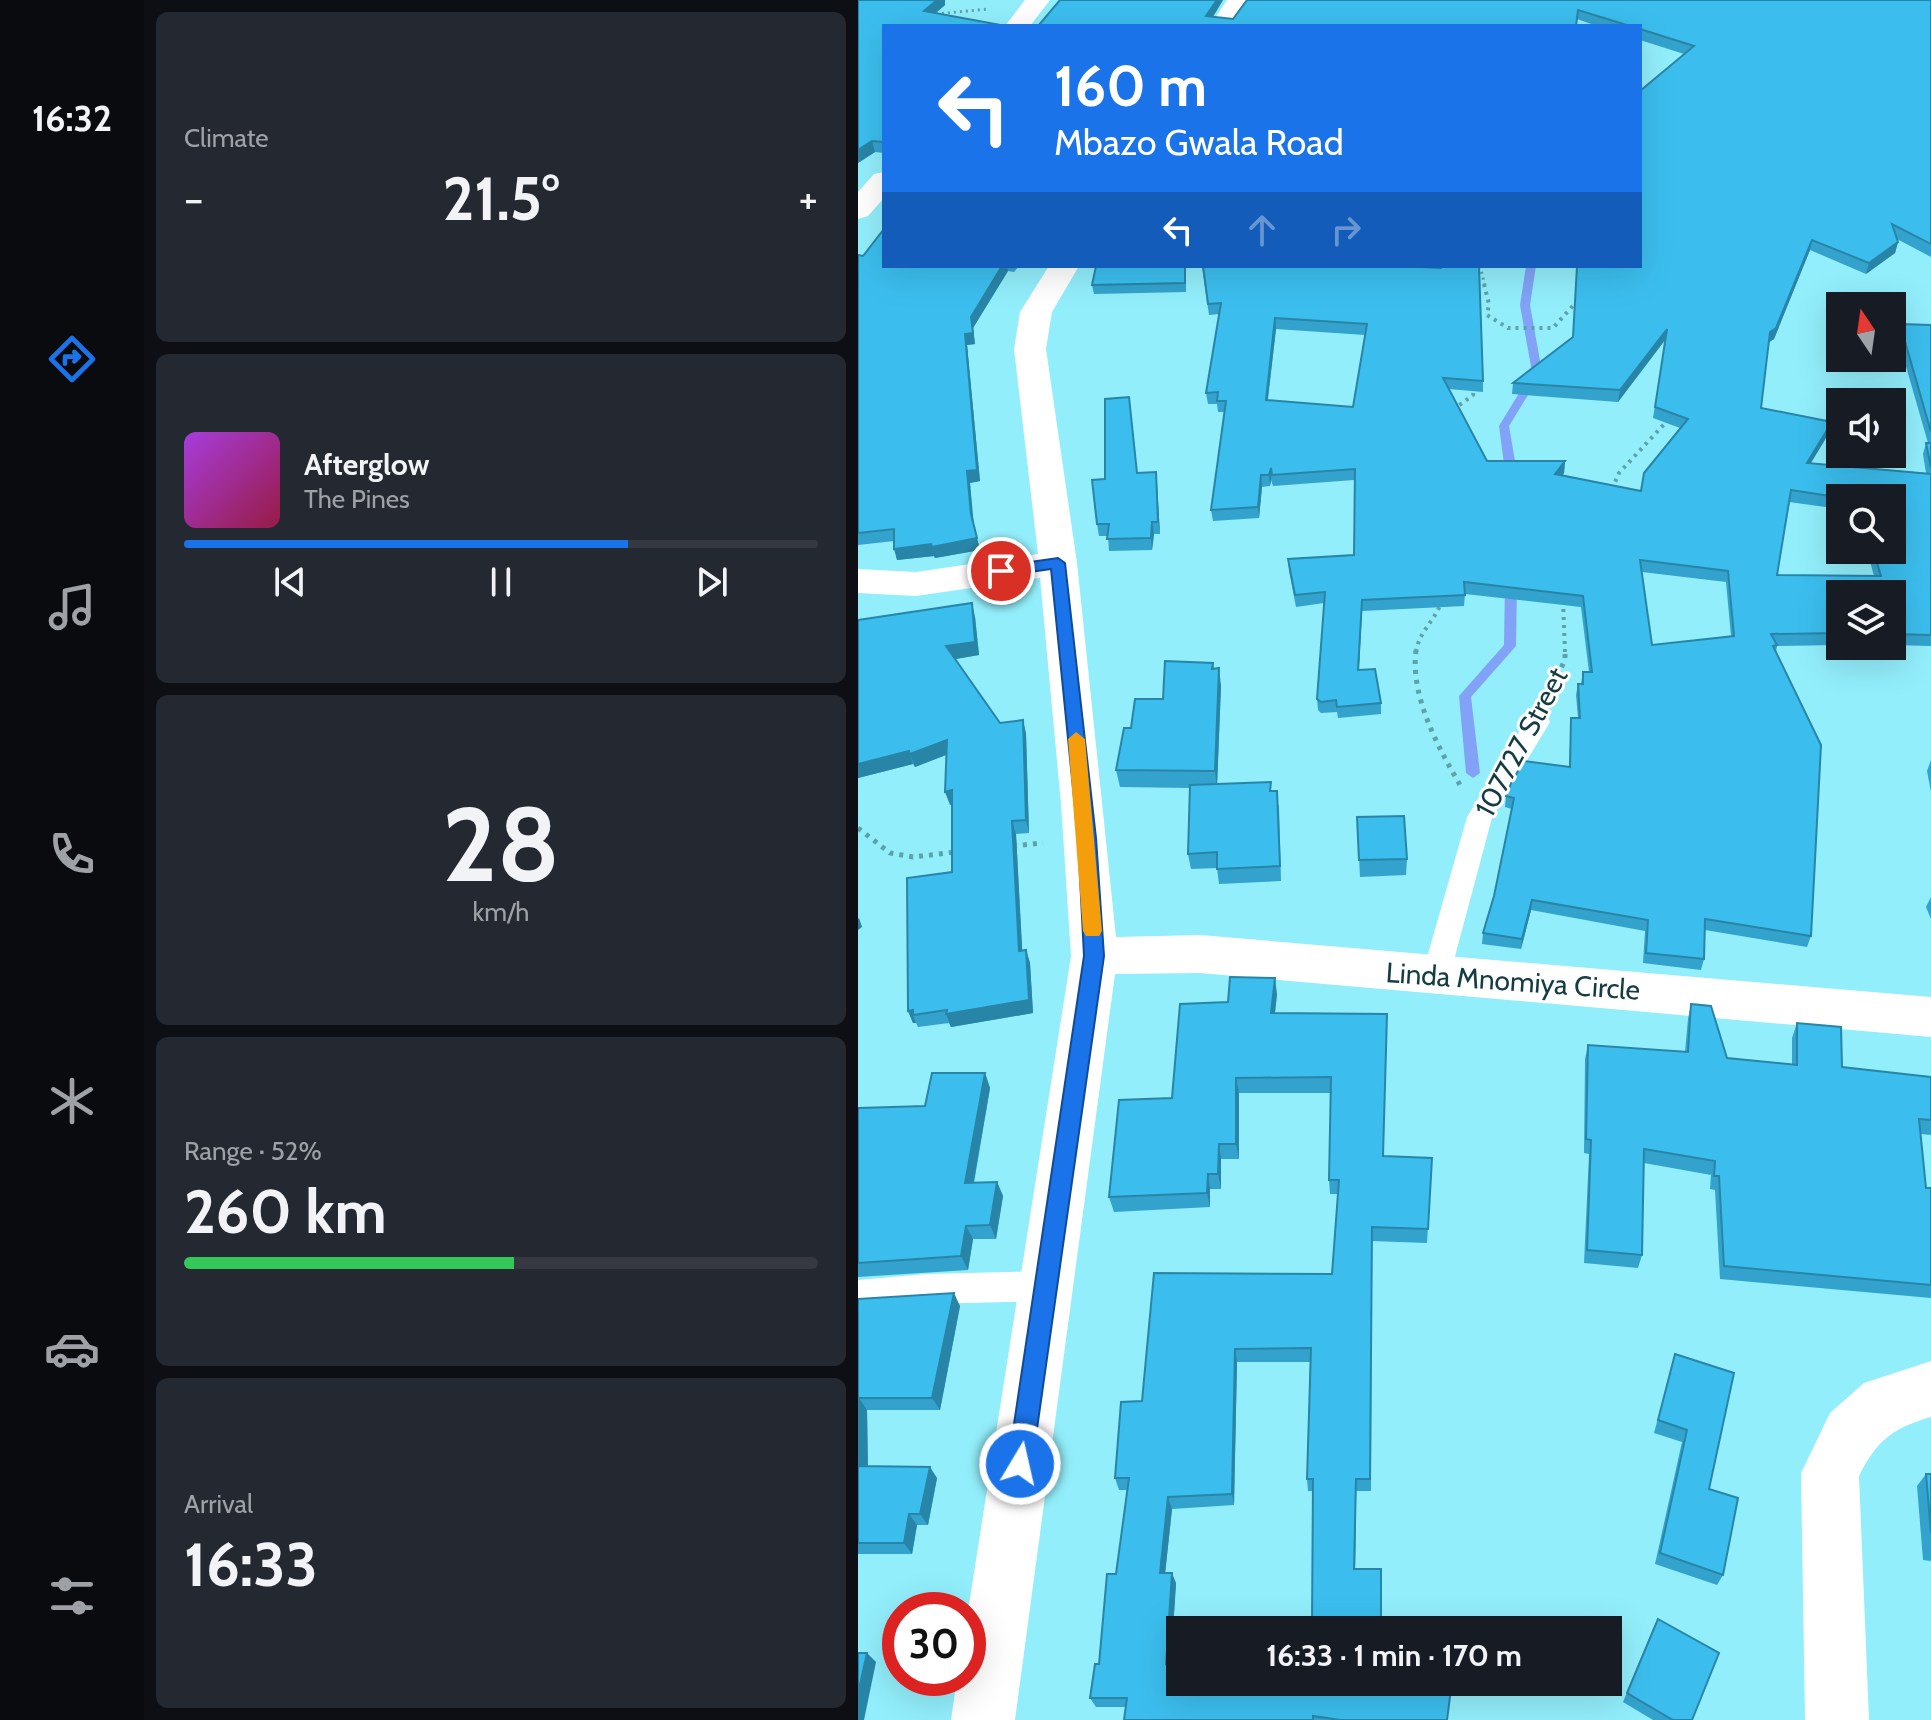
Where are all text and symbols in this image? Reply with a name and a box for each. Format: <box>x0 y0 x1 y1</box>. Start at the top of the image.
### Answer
text: 160 m <box>1054 52 1207 120</box>
icon: left <box>922 56 1026 160</box>
text: 16:32 <box>32 96 112 140</box>
text: Mbazo Gwala Road <box>1054 120 1344 164</box>
text: Climate <box>184 122 269 154</box>
text: 21.5° <box>443 162 559 235</box>
text: − <box>184 172 203 225</box>
text: + <box>799 172 818 225</box>
icon: left <box>1156 208 1200 252</box>
icon: ahead <box>1240 208 1284 252</box>
icon: right <box>1324 208 1368 252</box>
north arrow <box>1826 292 1906 372</box>
map controls <box>1826 292 1906 660</box>
icon: directions <box>44 331 100 387</box>
button: sound <box>1826 388 1906 468</box>
text: Afterglow <box>304 446 430 483</box>
text: The Pines <box>304 483 410 515</box>
button: search <box>1826 484 1906 564</box>
pin <box>967 537 1035 605</box>
icon: arrive <box>979 549 1023 593</box>
icon: previous <box>268 560 312 604</box>
icon: pause <box>479 560 523 604</box>
icon: next <box>690 560 734 604</box>
icon: music <box>44 579 100 635</box>
button: layers <box>1826 580 1906 660</box>
street label: 107727 Street <box>1468 662 1574 822</box>
text: 28 <box>442 781 560 907</box>
icon: phone <box>44 826 100 882</box>
text: km/h <box>473 896 529 928</box>
street label: Linda Mnomiya Circle <box>1385 955 1641 1007</box>
icon: climate <box>44 1073 100 1129</box>
text: Range · 52% <box>184 1135 322 1167</box>
text: 260 km <box>184 1175 387 1248</box>
icon: car <box>44 1321 100 1377</box>
position arrow <box>978 1422 1062 1506</box>
text: Arrival <box>184 1488 253 1520</box>
text: 16:33 <box>184 1528 318 1601</box>
icon: filters <box>44 1568 100 1624</box>
speed limit sign: 30 <box>882 1592 986 1696</box>
text: 16:33 · 1 min · 170 m <box>1266 1637 1522 1674</box>

